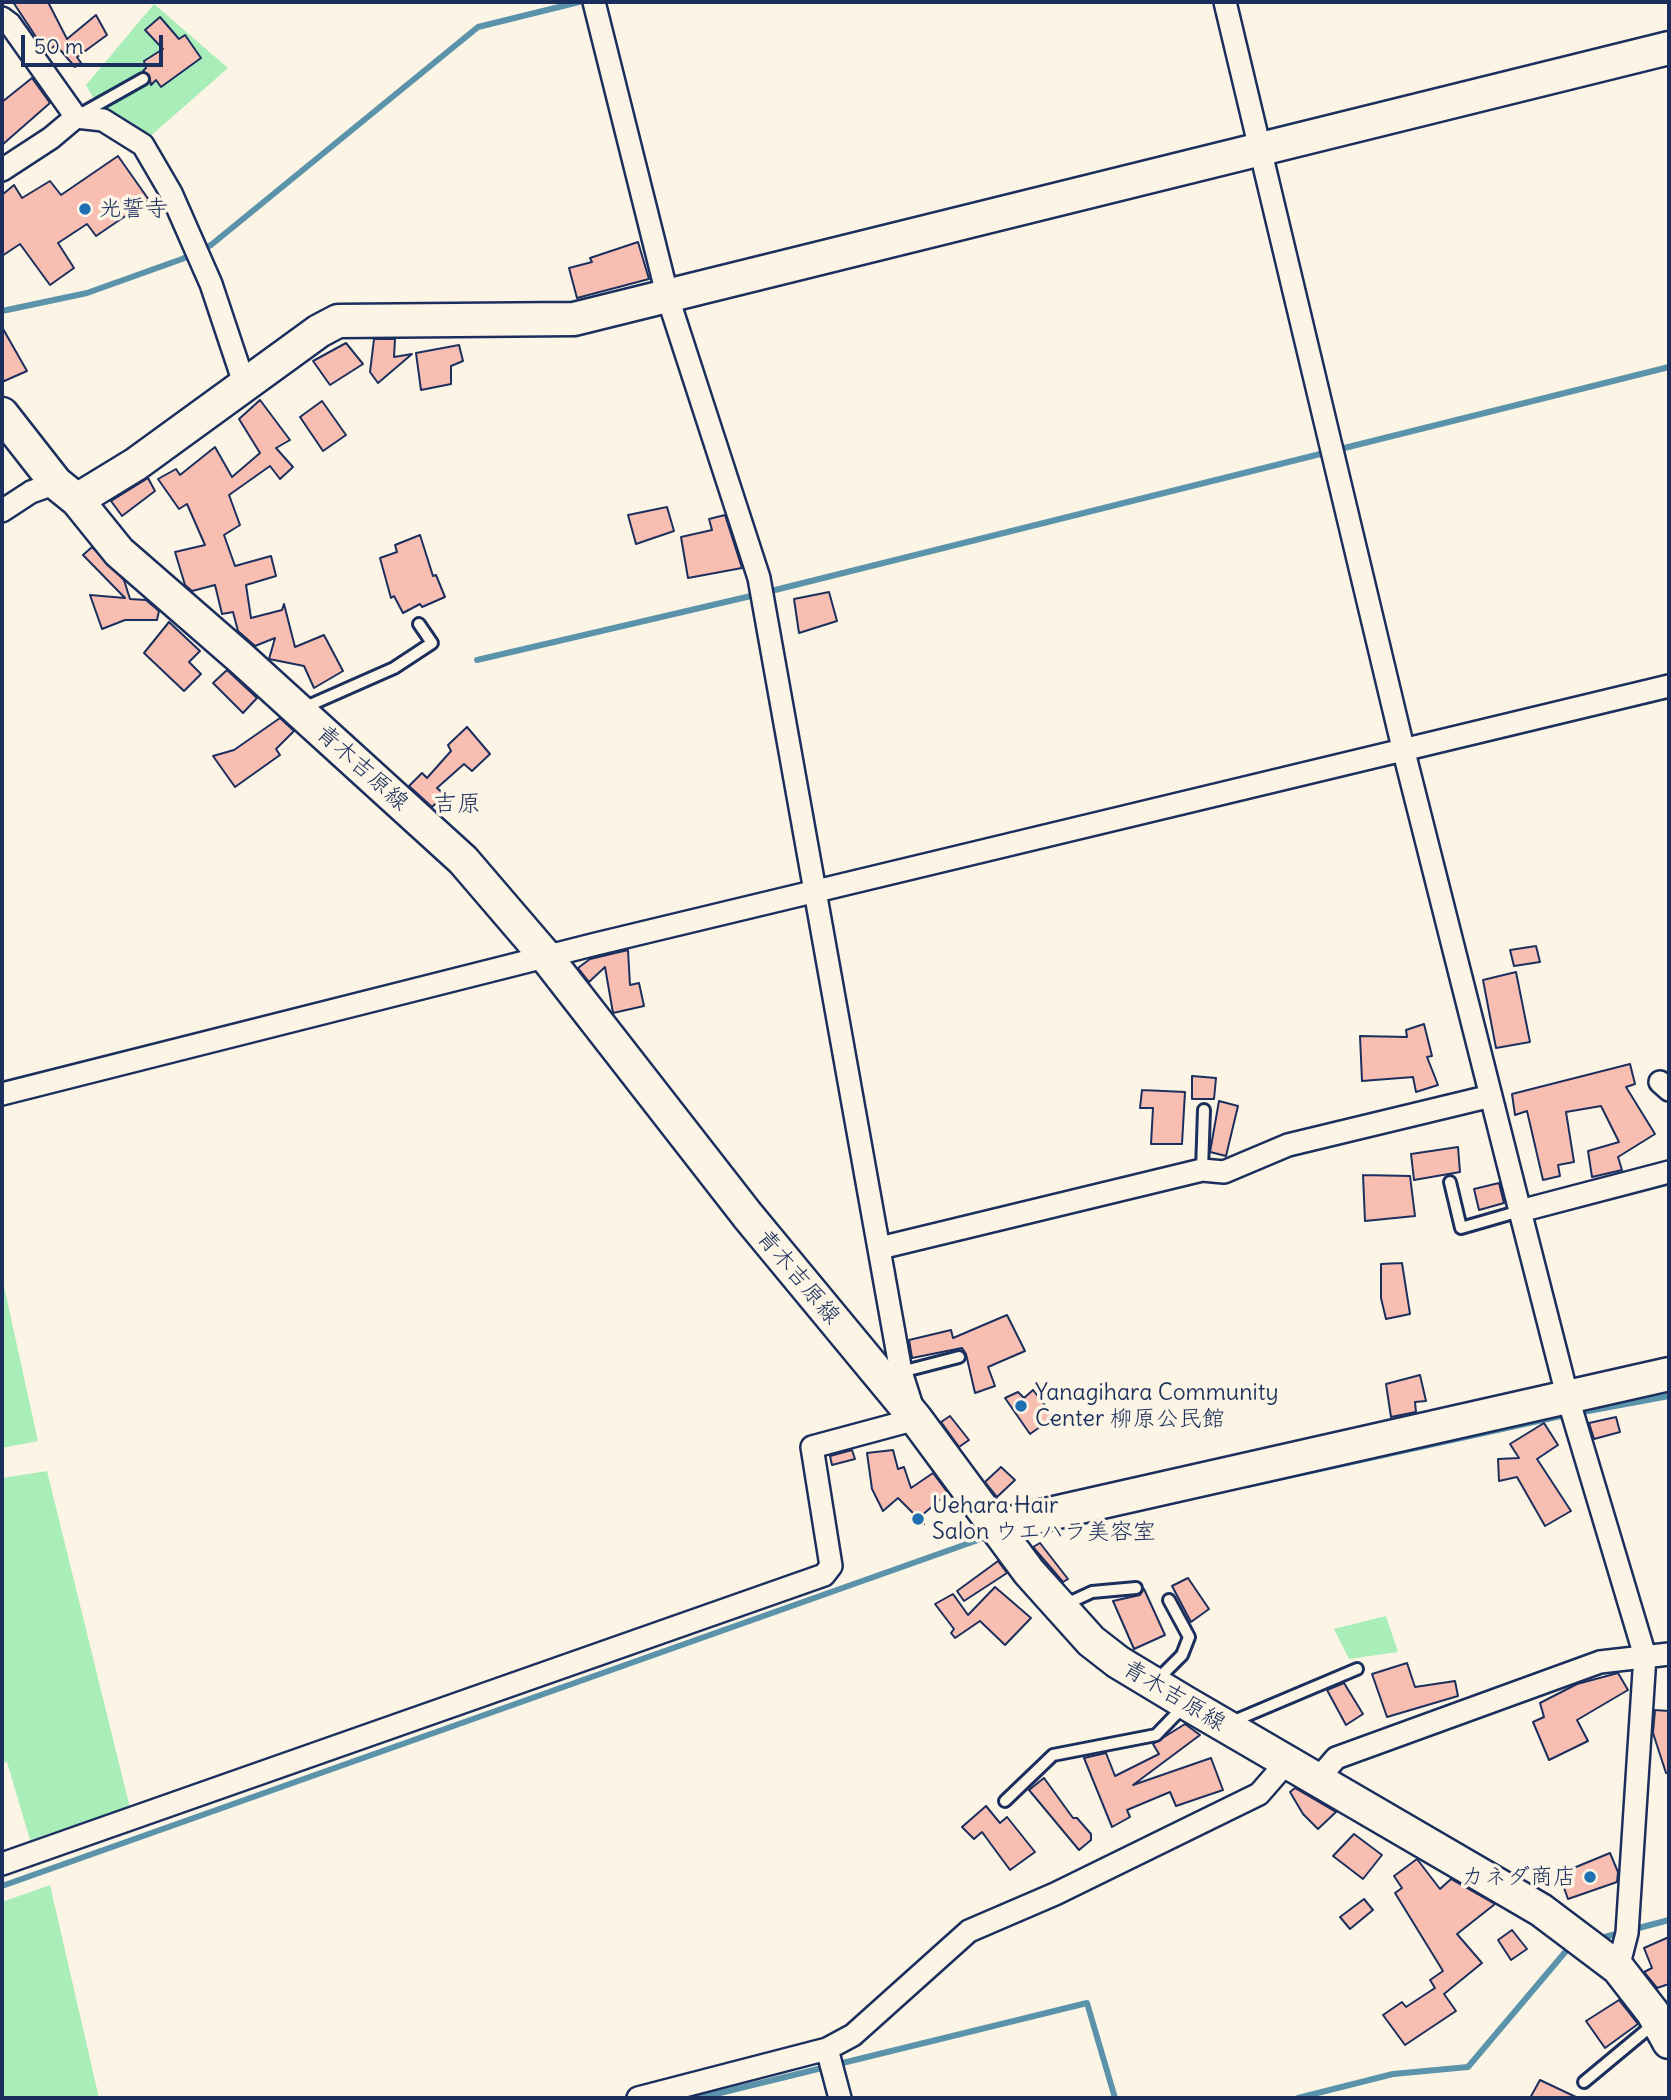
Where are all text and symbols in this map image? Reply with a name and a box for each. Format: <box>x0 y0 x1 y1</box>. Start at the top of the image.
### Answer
scale bar <box>24 21 166 65</box>
text: 50 m <box>34 33 83 60</box>
place label: 光誓寺 <box>99 195 168 223</box>
marker: 光誓寺 <box>77 201 93 217</box>
street label: 青木吉原線 <box>310 719 414 817</box>
district label: 吉原 <box>433 790 481 818</box>
street label: 青木吉原線 <box>750 1224 846 1330</box>
place label: Yanagihara Community Center 柳原公民館 <box>1035 1379 1279 1433</box>
marker: Yanagihara Community Center 柳原公民館 <box>1013 1398 1029 1414</box>
place label: Uehara Hair Salon ウエハラ美容室 <box>932 1492 1156 1546</box>
marker: Uehara Hair Salon ウエハラ美容室 <box>910 1511 926 1527</box>
street label: 青木吉原線 <box>1118 1655 1230 1737</box>
place label: カネダ商店 <box>1461 1863 1576 1891</box>
marker: カネダ商店 <box>1582 1869 1598 1885</box>

